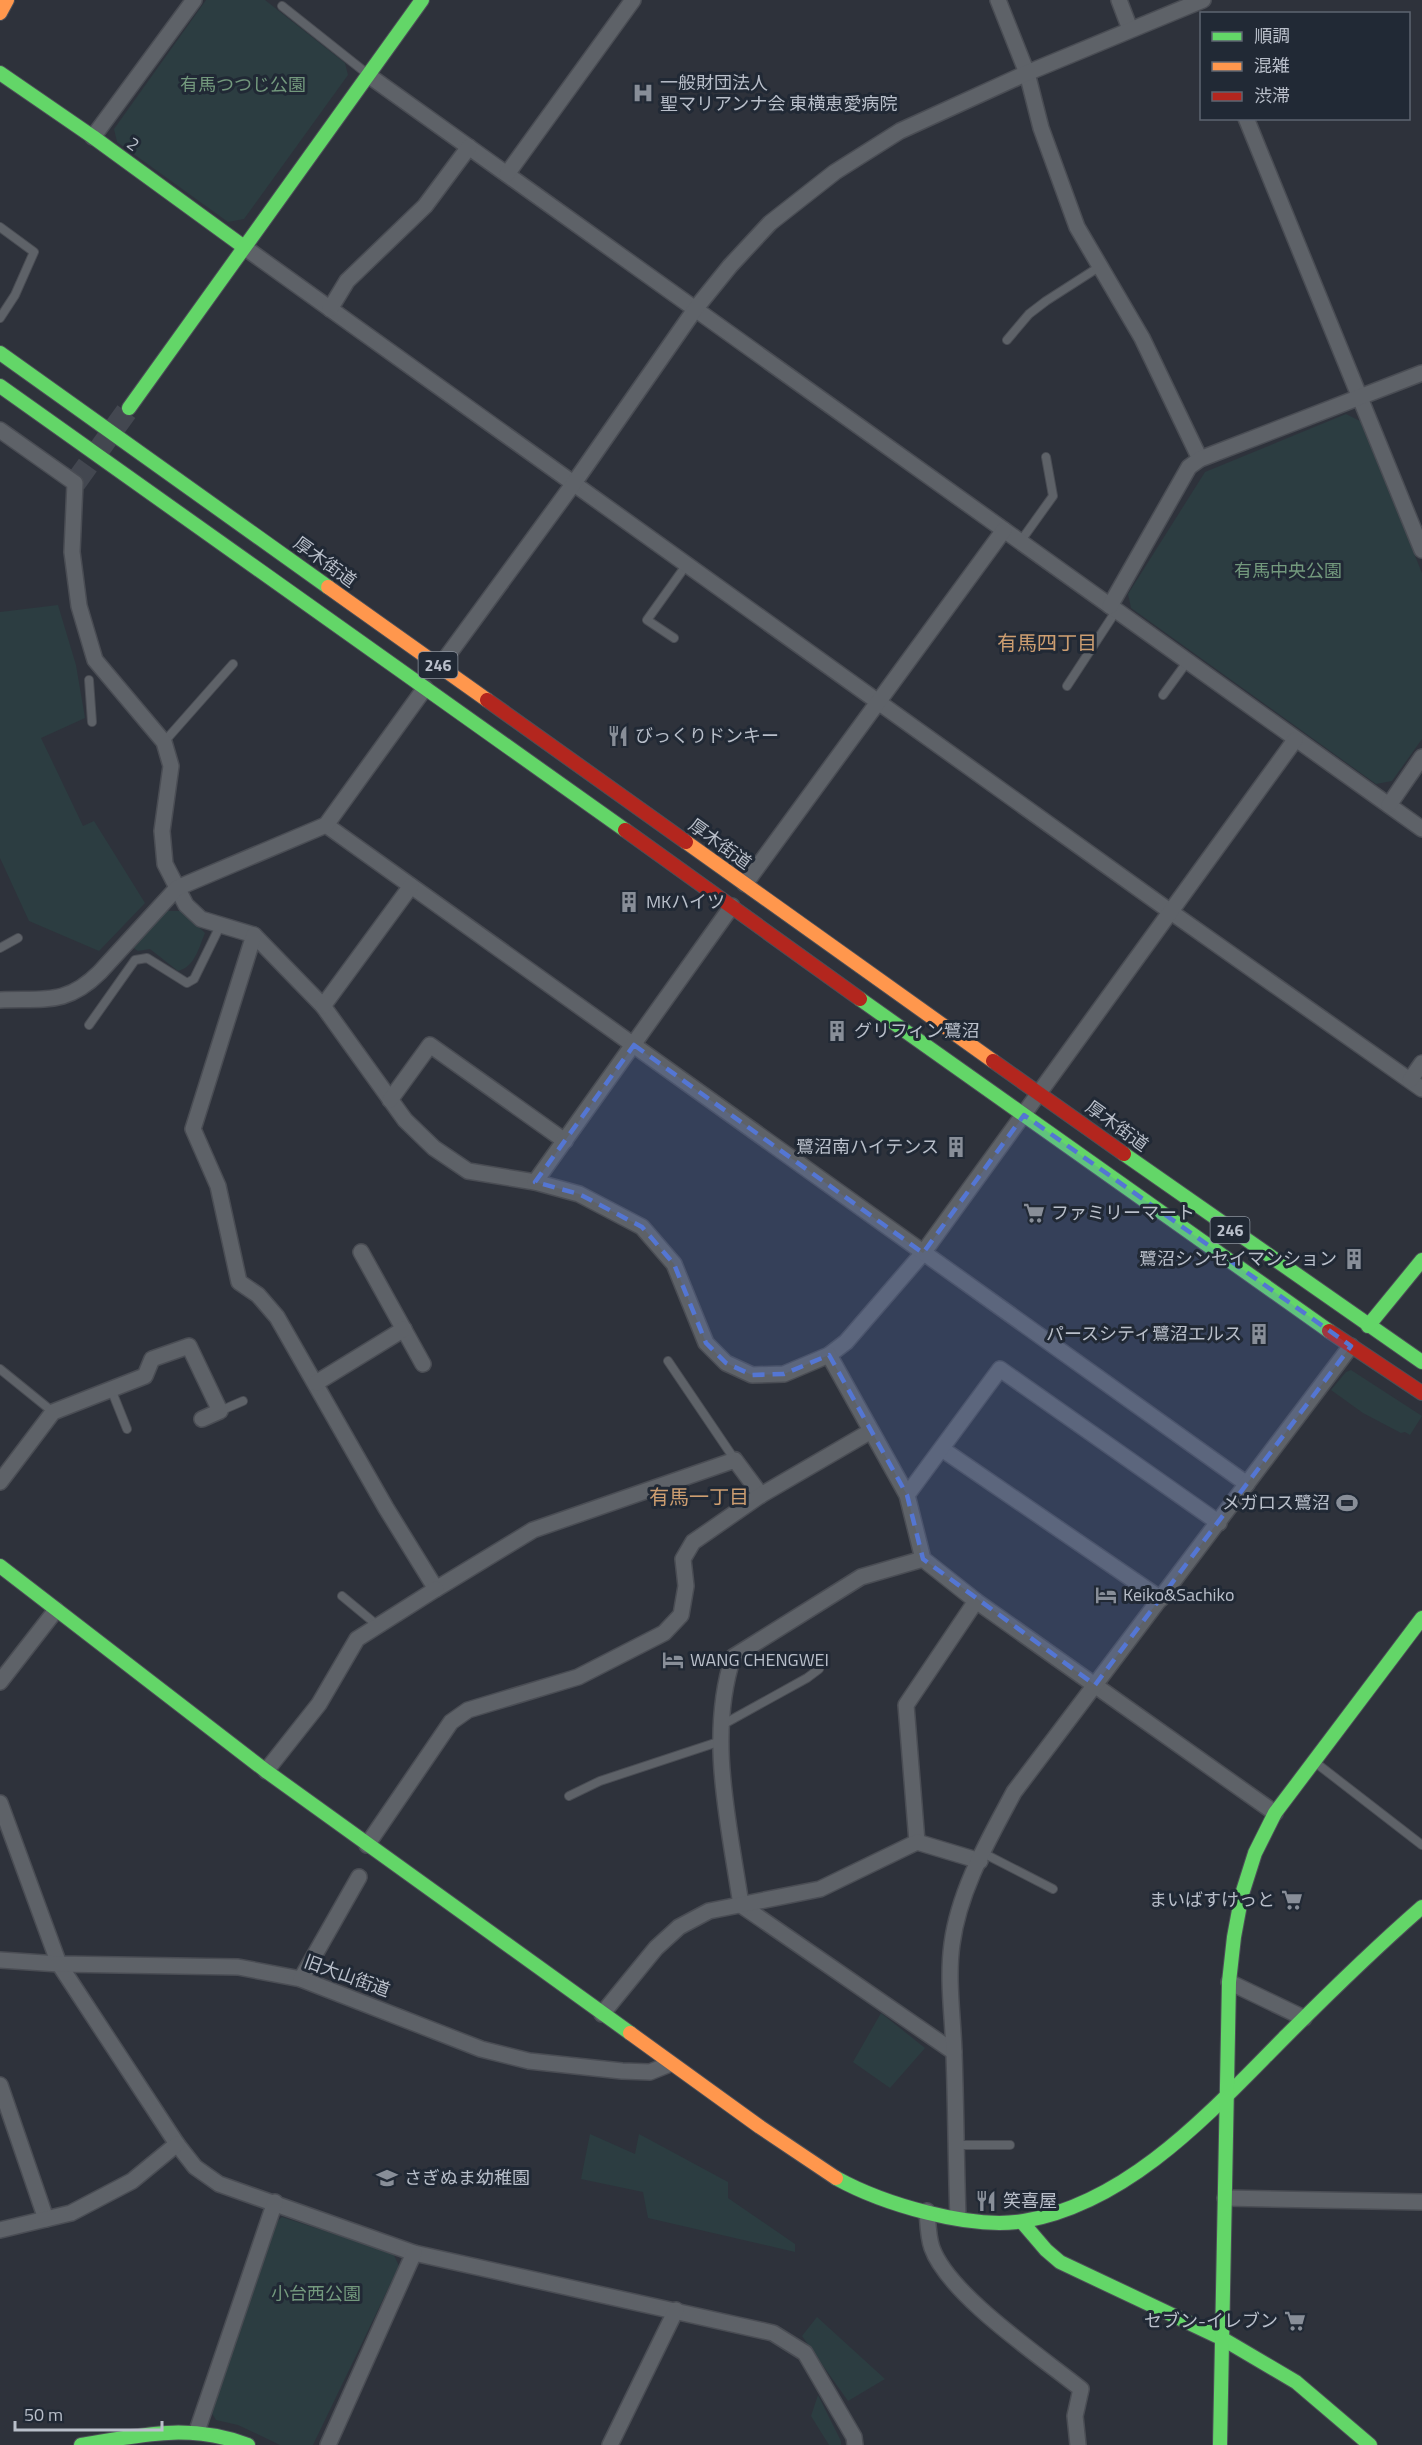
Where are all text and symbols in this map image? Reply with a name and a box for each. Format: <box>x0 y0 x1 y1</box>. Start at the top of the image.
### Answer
legend <box>1200 12 1410 120</box>
text: 順調 <box>1254 22 1290 49</box>
text: 混雑 <box>1254 52 1290 79</box>
place label: 一般財団法人 聖マリアンナ会 東横恵愛病院 <box>660 69 897 117</box>
park label: 有馬つつじ公園 <box>180 71 306 98</box>
hospital icon: 一般財団法人 聖マリアンナ会 東横恵愛病院 <box>631 81 655 105</box>
text: 渋滞 <box>1254 82 1290 109</box>
street label: 2 <box>121 130 145 157</box>
street label: 厚木街道 <box>288 530 362 594</box>
park label: 有馬中央公園 <box>1234 557 1342 584</box>
district label: 有馬四丁目 <box>997 627 1097 658</box>
road number: 246 <box>418 652 458 678</box>
place label: びっくりドンキー <box>635 722 779 749</box>
restaurant icon: びっくりドンキー <box>606 724 630 748</box>
street label: 厚木街道 <box>683 812 757 876</box>
place label: MKハイツ <box>646 888 725 915</box>
building icon: MKハイツ <box>617 890 641 914</box>
place label: グリフィン鷺沼 <box>854 1017 980 1044</box>
building icon: グリフィン鷺沼 <box>825 1019 849 1043</box>
street label: 厚木街道 <box>1080 1094 1154 1158</box>
place label: 鷺沼南ハイテンス <box>796 1133 939 1160</box>
building icon: 鷺沼南ハイテンス <box>944 1135 968 1159</box>
place label: ファミリーマート <box>1051 1199 1195 1226</box>
supermarket icon: ファミリーマート <box>1022 1201 1046 1225</box>
road number: 246 <box>1210 1217 1250 1243</box>
place label: 鷺沼シンセイマンション <box>1139 1245 1337 1272</box>
building icon: 鷺沼シンセイマンション <box>1342 1247 1366 1271</box>
place label: パースシティ鷺沼エルス <box>1046 1320 1242 1347</box>
building icon: パースシティ鷺沼エルス <box>1247 1322 1271 1346</box>
district label: 有馬一丁目 <box>649 1481 749 1512</box>
place label: メガロス鷺沼 <box>1222 1489 1330 1516</box>
sports icon: メガロス鷺沼 <box>1335 1491 1359 1515</box>
place label: Keiko&Sachiko <box>1123 1581 1234 1608</box>
hotel icon: Keiko&Sachiko <box>1094 1583 1118 1607</box>
place label: WANG CHENGWEI <box>690 1646 829 1673</box>
hotel icon: WANG CHENGWEI <box>661 1648 685 1672</box>
place label: まいばすけっと <box>1149 1886 1275 1913</box>
supermarket icon: まいばすけっと <box>1280 1888 1304 1912</box>
street label: 旧大山街道 <box>300 1947 394 2004</box>
place label: さぎぬま幼稚園 <box>404 2164 530 2191</box>
school or university icon: さぎぬま幼稚園 <box>375 2166 399 2190</box>
place label: 笑喜屋 <box>1003 2187 1057 2214</box>
restaurant icon: 笑喜屋 <box>974 2189 998 2213</box>
park label: 小台西公園 <box>271 2280 361 2307</box>
place label: セブン-イレブン <box>1144 2307 1278 2334</box>
supermarket icon: セブン-イレブン <box>1283 2309 1307 2333</box>
scale bar <box>15 2394 162 2432</box>
text: 50 m <box>24 2401 63 2428</box>

